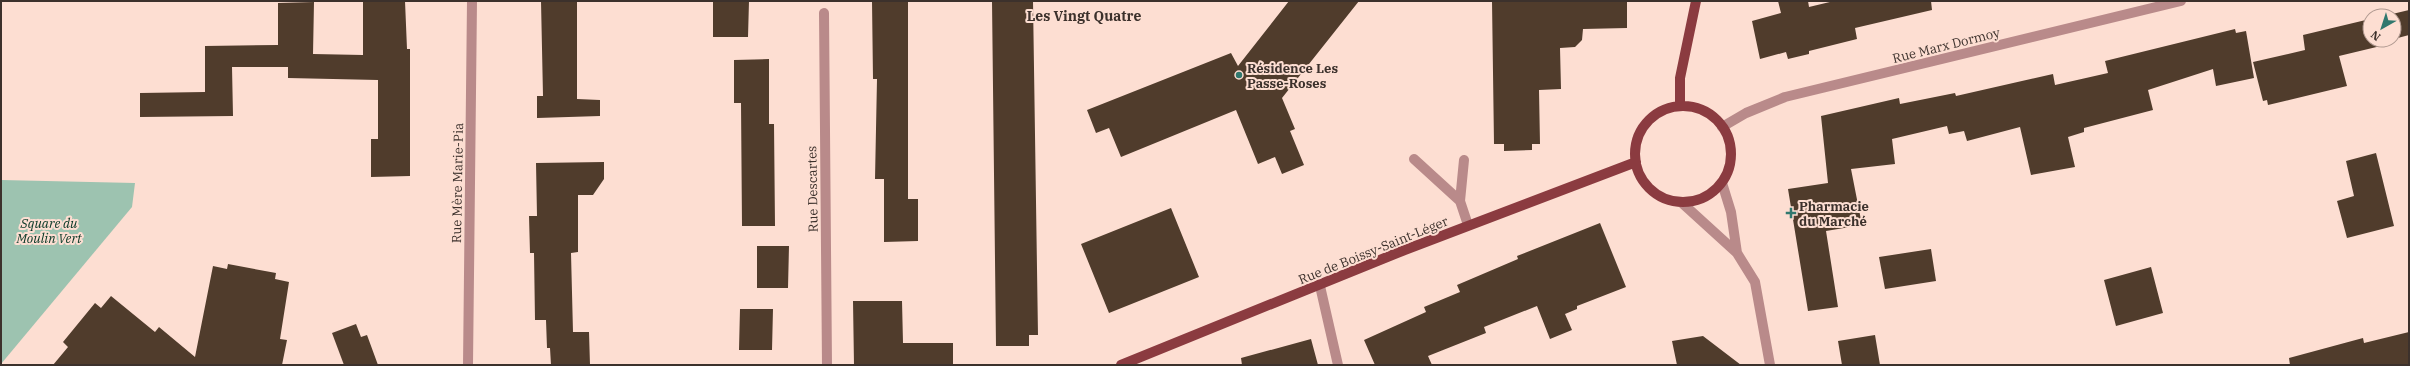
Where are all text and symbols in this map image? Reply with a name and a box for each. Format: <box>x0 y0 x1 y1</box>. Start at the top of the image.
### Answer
district label: Les Vingt Quatre <box>1027 7 1141 25</box>
north arrow <box>2362 8 2402 48</box>
street label: Rue Marx Dormoy <box>1891 24 2002 67</box>
text: N <box>2368 27 2383 44</box>
place label: Résidence Les Passe-Roses <box>1247 60 1338 92</box>
marker: Résidence Les Passe-Roses <box>1234 70 1244 80</box>
street label: Rue Mère Marie-Pia <box>448 123 467 243</box>
street label: Rue Descartes <box>803 145 822 233</box>
place label: Pharmacie du Marché <box>1799 198 1869 230</box>
marker: Pharmacie du Marché <box>1786 208 1796 218</box>
street label: Rue de Boissy-Saint-Léger <box>1296 213 1451 288</box>
park label: Square du Moulin Vert <box>15 215 82 247</box>

